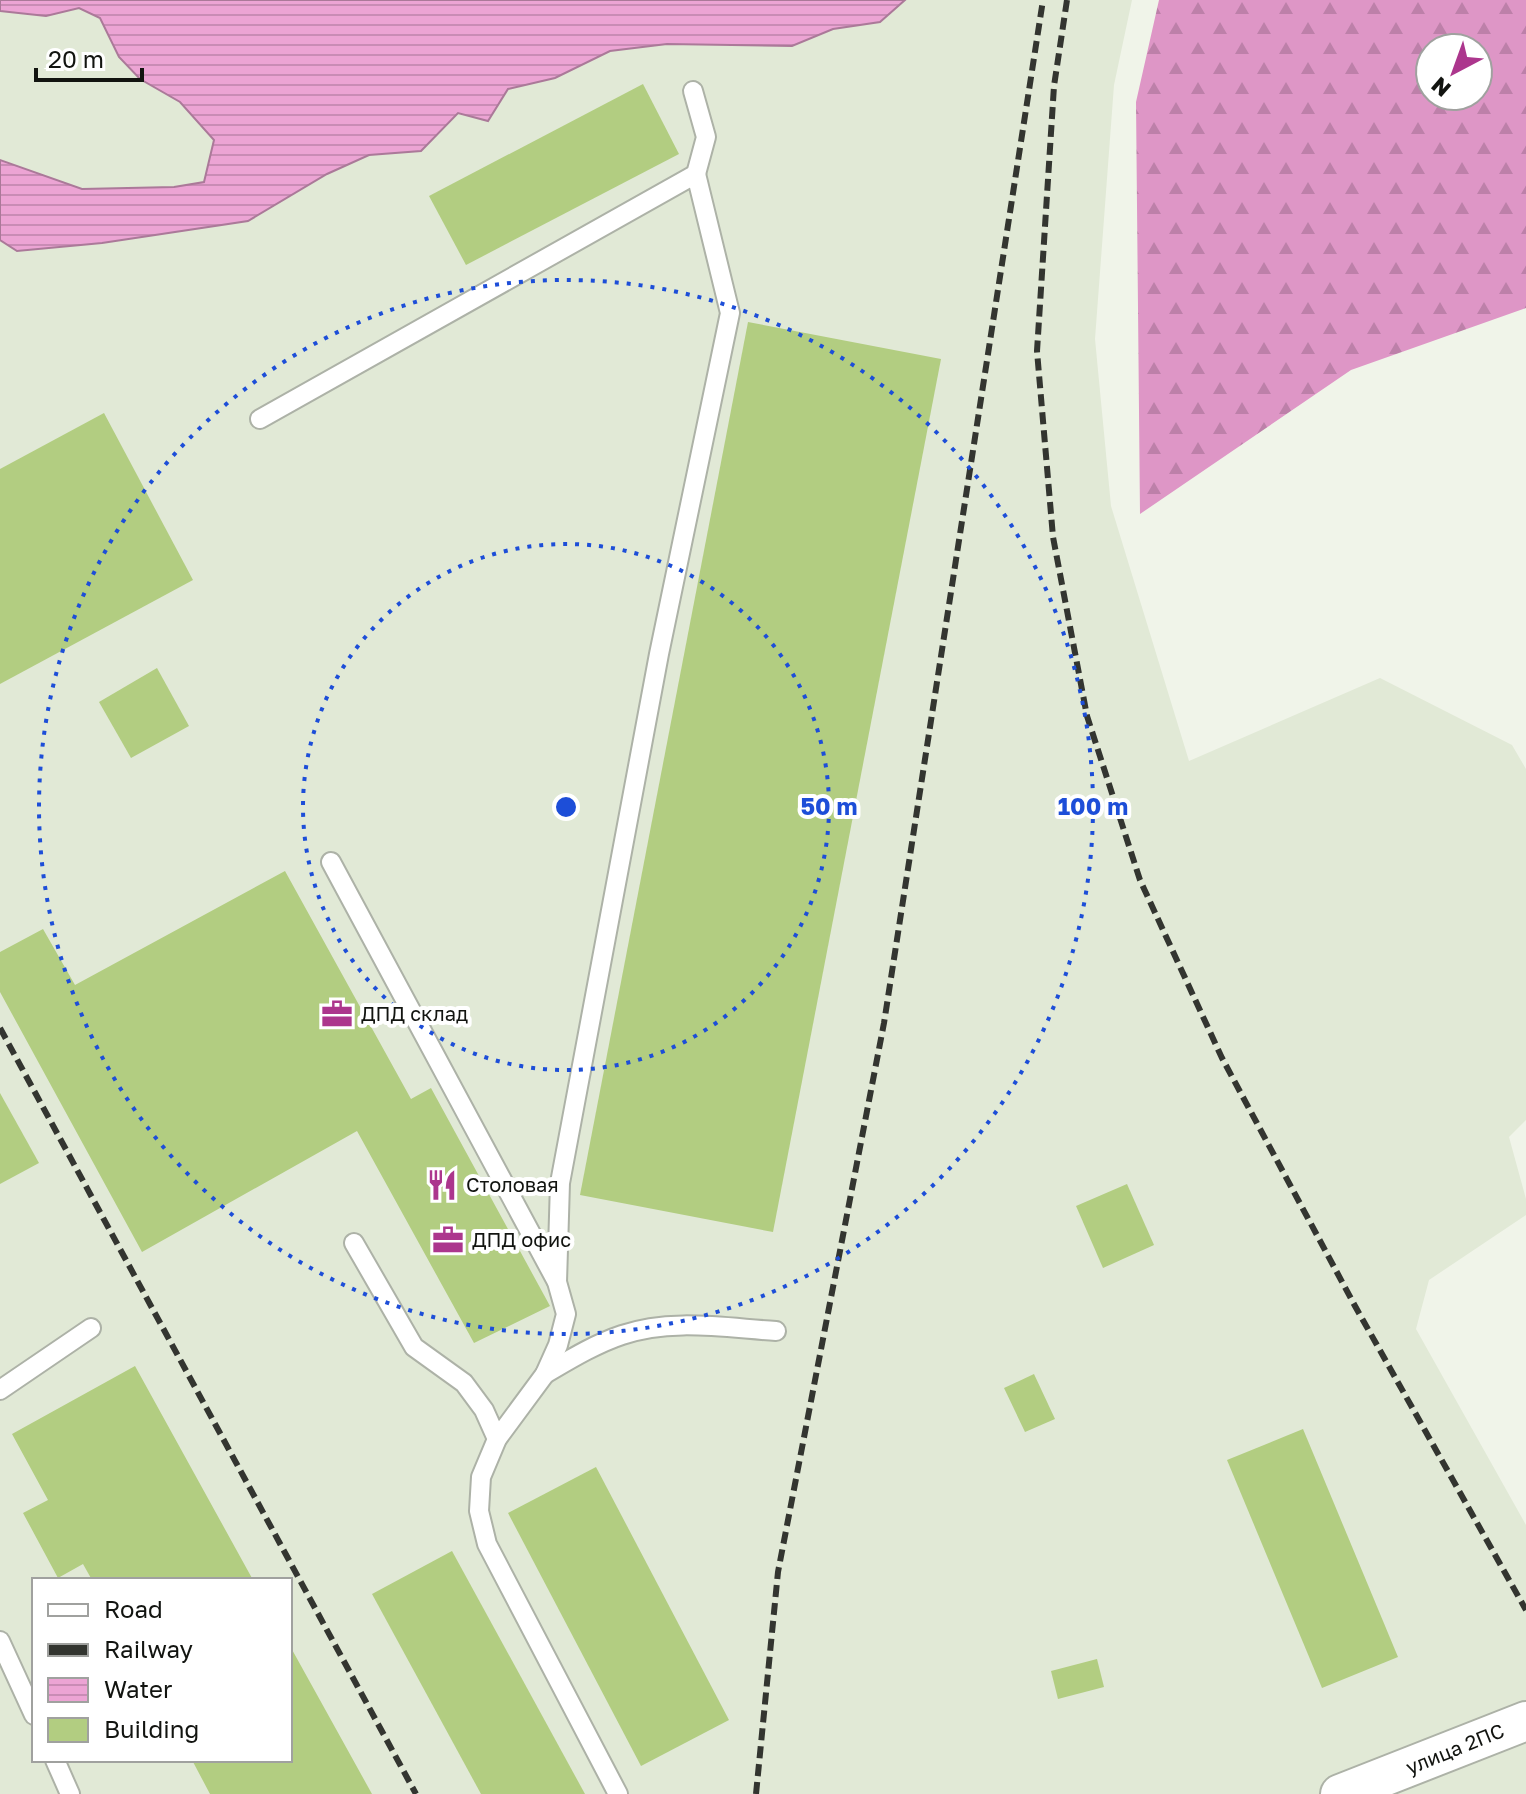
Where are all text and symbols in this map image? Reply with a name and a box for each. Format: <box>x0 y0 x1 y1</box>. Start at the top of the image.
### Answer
scale bar <box>36 32 142 82</box>
north arrow <box>1414 32 1494 112</box>
text: 20 m <box>48 44 104 73</box>
text: N <box>1425 72 1456 103</box>
text: 50 m <box>800 791 858 820</box>
text: 100 m <box>1058 791 1128 820</box>
centre of rings <box>552 793 580 821</box>
office icon: ДПД склад <box>320 997 354 1031</box>
place label: ДПД склад <box>361 1001 468 1025</box>
restaurant icon: Столовая <box>425 1168 459 1202</box>
place label: Столовая <box>466 1172 559 1196</box>
office icon: ДПД офис <box>431 1223 465 1257</box>
place label: ДПД офис <box>472 1227 571 1251</box>
legend <box>32 1578 292 1762</box>
text: Road <box>104 1594 163 1623</box>
text: Railway <box>104 1634 193 1663</box>
text: Water <box>104 1674 172 1703</box>
text: Building <box>104 1714 199 1743</box>
street label: улица 2ПС <box>1402 1718 1507 1779</box>

